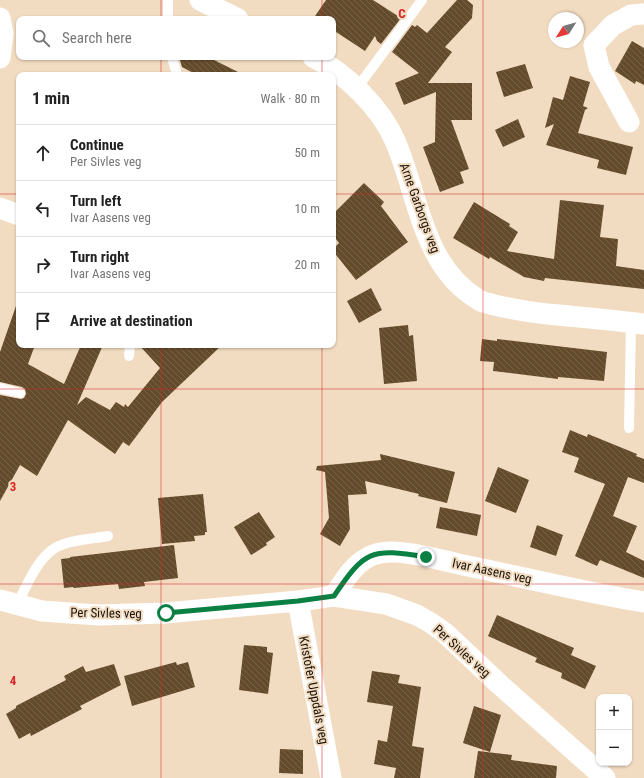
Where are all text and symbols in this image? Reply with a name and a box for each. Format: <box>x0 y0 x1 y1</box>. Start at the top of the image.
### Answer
text: C <box>398 6 406 21</box>
north arrow <box>548 12 584 48</box>
search box <box>16 16 336 60</box>
icon: search <box>30 27 52 49</box>
text: Search here <box>62 29 132 47</box>
text: 1 min <box>32 88 70 108</box>
text: Walk · 80 m <box>260 91 320 106</box>
text: Continue <box>70 136 124 154</box>
icon: ahead <box>32 142 54 164</box>
text: 50 m <box>294 145 320 160</box>
text: Per Sivles veg <box>70 154 141 169</box>
street label: Arne Garborgs veg <box>397 161 443 255</box>
text: Turn left <box>70 192 121 210</box>
icon: left <box>32 198 54 220</box>
text: 10 m <box>294 201 320 216</box>
text: Ivar Aasens veg <box>70 210 151 225</box>
text: Turn right <box>70 248 129 266</box>
icon: right <box>32 254 54 276</box>
text: 20 m <box>294 257 320 272</box>
text: Ivar Aasens veg <box>70 266 151 281</box>
icon: arrive <box>32 310 54 332</box>
text: Arrive at destination <box>70 312 193 330</box>
text: 3 <box>10 479 16 494</box>
route end <box>417 548 435 566</box>
street label: Ivar Aasens veg <box>451 555 533 587</box>
route start <box>157 604 175 622</box>
street label: Per Sivles veg <box>70 605 142 621</box>
street label: Per Sivles veg <box>430 622 494 680</box>
street label: Kristofer Uppdals veg <box>296 635 332 745</box>
text: 4 <box>10 673 17 688</box>
map controls <box>596 694 632 766</box>
button: + <box>596 694 632 730</box>
button: − <box>596 730 632 766</box>

